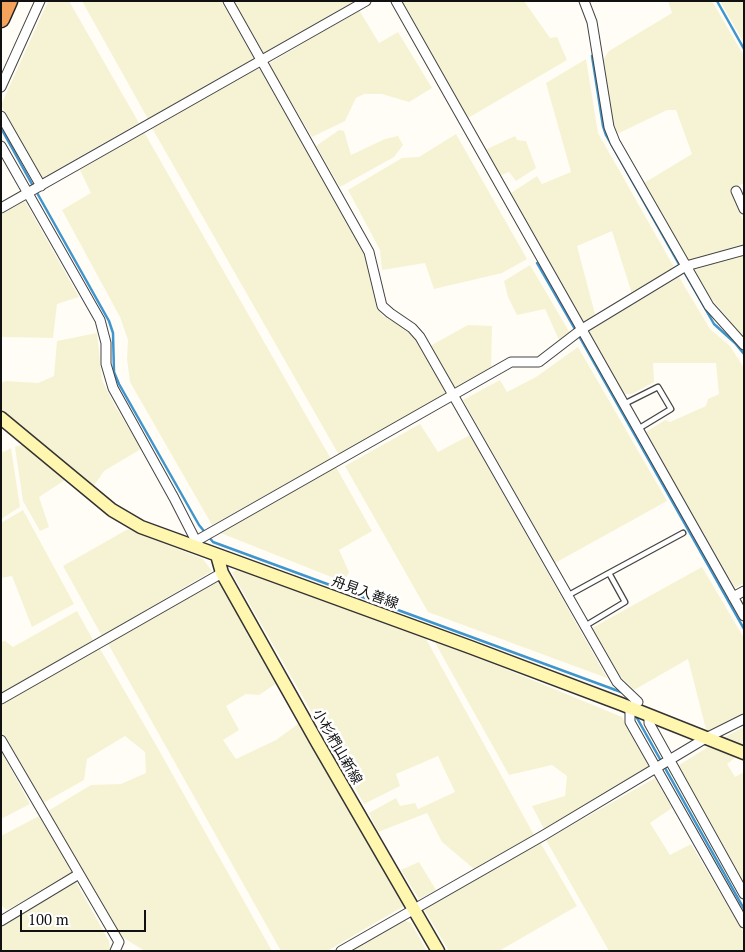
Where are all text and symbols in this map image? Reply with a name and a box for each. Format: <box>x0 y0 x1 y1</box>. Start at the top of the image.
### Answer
street label: 舟見入善線 <box>329 573 401 613</box>
street label: 小杉椚山新線 <box>309 706 365 788</box>
scale bar <box>22 900 149 932</box>
text: 100 m <box>28 909 69 929</box>

